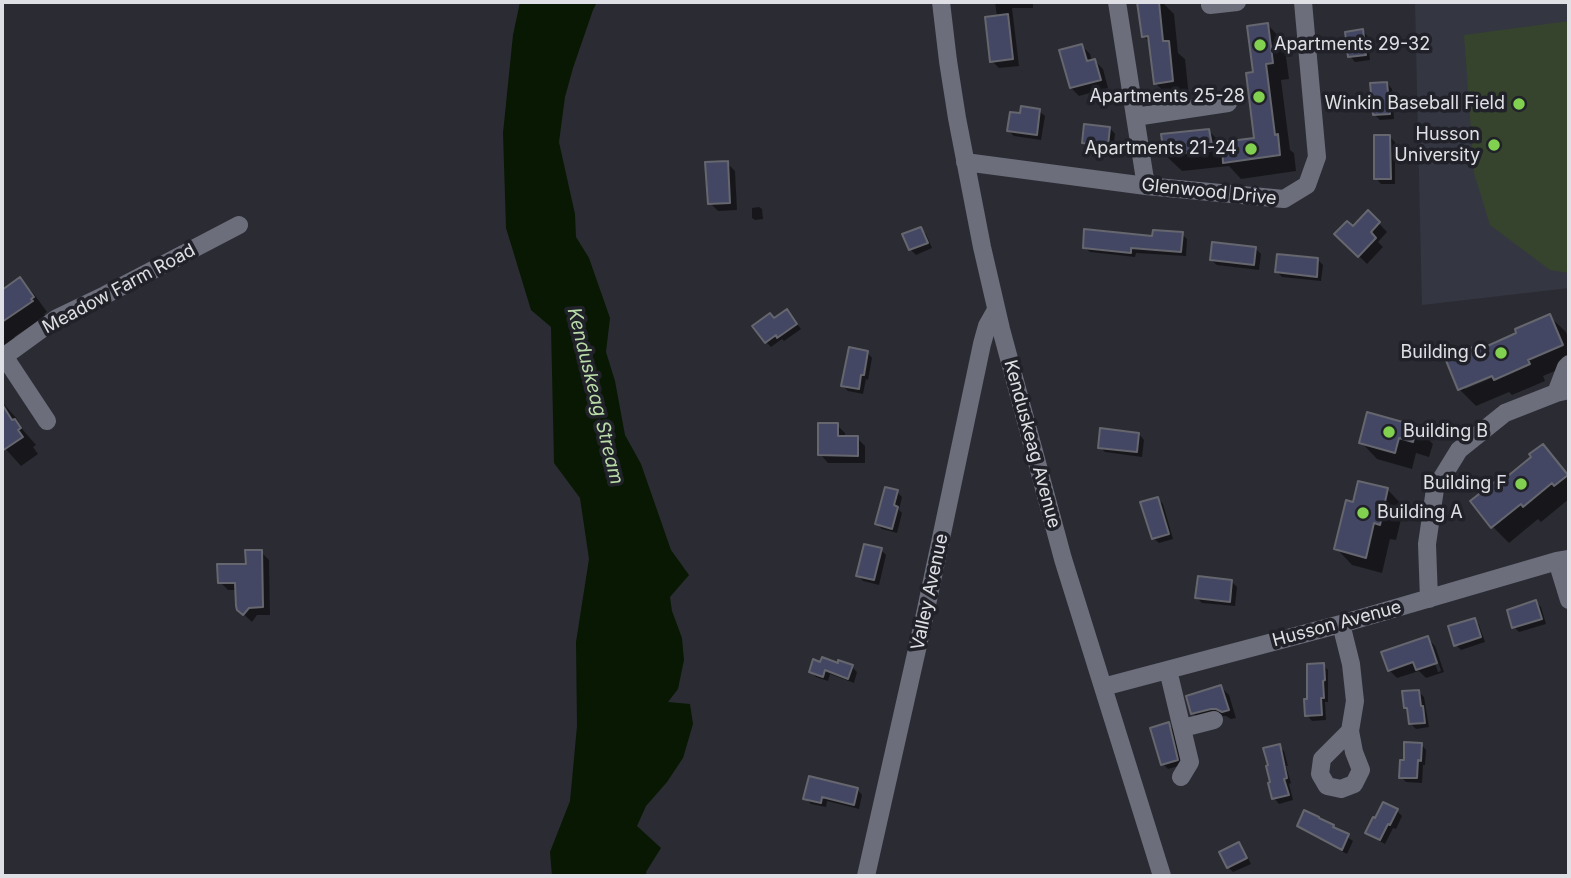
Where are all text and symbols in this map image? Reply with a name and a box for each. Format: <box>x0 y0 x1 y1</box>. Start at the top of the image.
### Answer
place label: Apartments 29-32 <box>1274 34 1430 56</box>
marker: Apartments 29-32 <box>1252 37 1268 53</box>
place label: Apartments 25-28 <box>1089 86 1245 108</box>
marker: Apartments 25-28 <box>1251 89 1267 105</box>
place label: Winkin Baseball Field <box>1325 93 1505 115</box>
marker: Winkin Baseball Field <box>1511 96 1527 112</box>
place label: Husson University <box>1394 124 1480 166</box>
marker: Husson University <box>1486 137 1502 153</box>
place label: Apartments 21-24 <box>1085 138 1237 160</box>
marker: Apartments 21-24 <box>1243 141 1259 157</box>
street label: Glenwood Drive <box>1140 174 1278 210</box>
street label: Meadow Farm Road <box>39 240 199 338</box>
water label: Kenduskeag Stream <box>562 305 628 487</box>
place label: Building C <box>1401 342 1487 364</box>
marker: Building C <box>1493 345 1509 361</box>
street label: Kenduskeag Avenue <box>999 358 1065 530</box>
place label: Building B <box>1403 421 1488 443</box>
marker: Building B <box>1381 424 1397 440</box>
place label: Building F <box>1423 473 1507 495</box>
marker: Building F <box>1513 476 1529 492</box>
place label: Building A <box>1377 502 1463 524</box>
marker: Building A <box>1355 505 1371 521</box>
street label: Valley Avenue <box>907 532 953 652</box>
street label: Husson Avenue <box>1270 596 1404 652</box>

